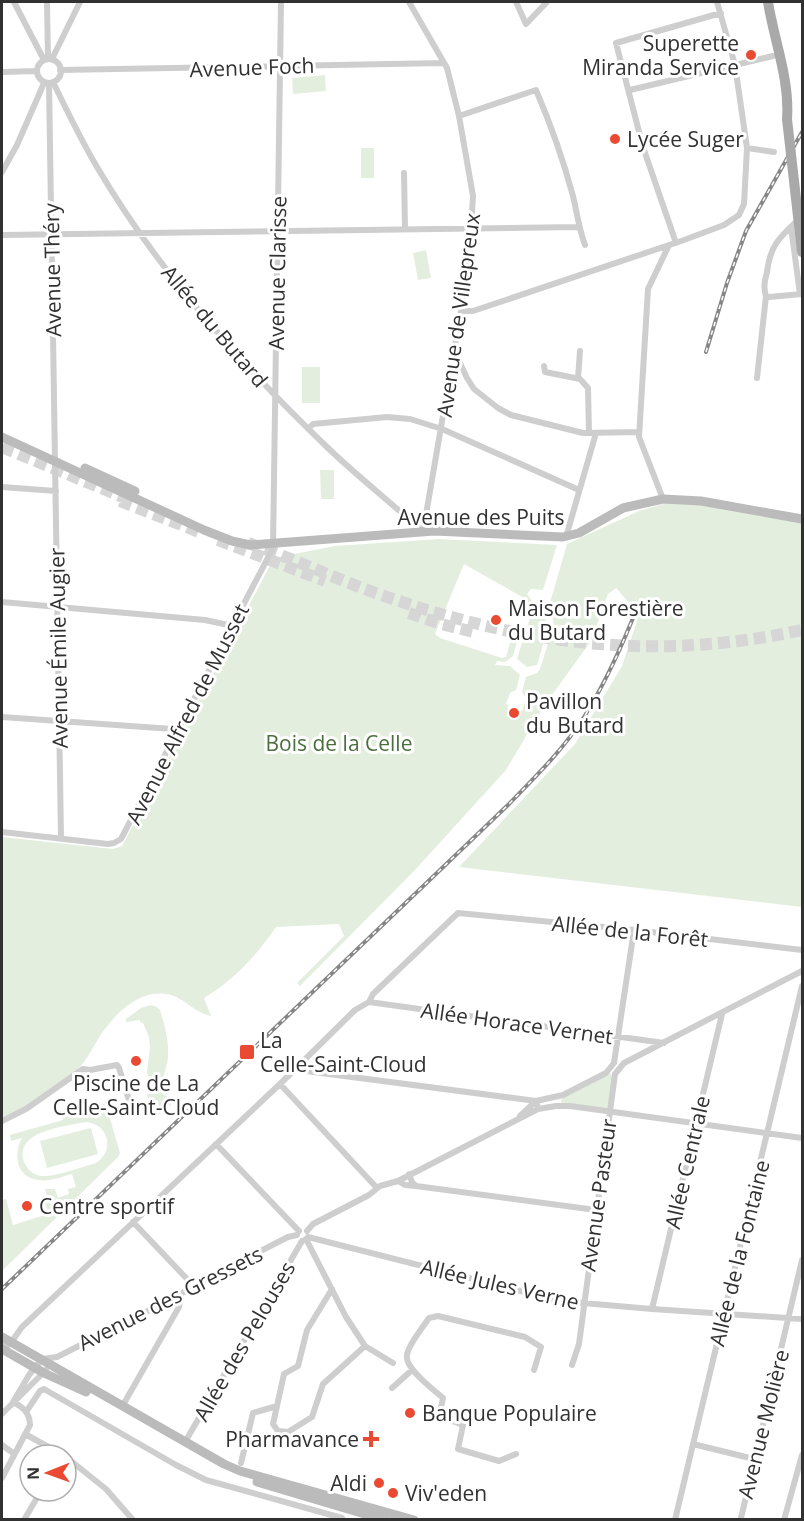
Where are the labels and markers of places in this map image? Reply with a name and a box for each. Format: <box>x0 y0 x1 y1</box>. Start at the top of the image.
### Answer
place label: Superette Miranda Service <box>582 29 739 81</box>
marker: Superette Miranda Service <box>744 48 758 62</box>
place label: Lycée Suger <box>627 125 744 153</box>
marker: Lycée Suger <box>608 132 622 146</box>
place label: Maison Forestière du Butard <box>508 594 684 646</box>
marker: Maison Forestière du Butard <box>489 613 503 627</box>
place label: Pavillon du Butard <box>526 687 624 739</box>
marker: Pavillon du Butard <box>507 706 521 720</box>
place label: La Celle-Saint-Cloud <box>260 1026 427 1078</box>
marker: La Celle-Saint-Cloud <box>238 1043 256 1061</box>
marker: Piscine de La Celle-Saint-Cloud <box>129 1054 143 1068</box>
place label: Piscine de La Celle-Saint-Cloud <box>53 1069 219 1121</box>
place label: Centre sportif <box>39 1192 176 1220</box>
marker: Centre sportif <box>20 1199 34 1213</box>
place label: Banque Populaire <box>422 1399 597 1427</box>
marker: Banque Populaire <box>403 1406 417 1420</box>
place label: Pharmavance <box>225 1425 359 1453</box>
marker: Pharmavance <box>364 1432 378 1446</box>
place label: Aldi <box>330 1469 367 1497</box>
marker: Aldi <box>372 1476 386 1490</box>
place label: Viv'eden <box>405 1479 487 1507</box>
marker: Viv'eden <box>386 1486 400 1500</box>

